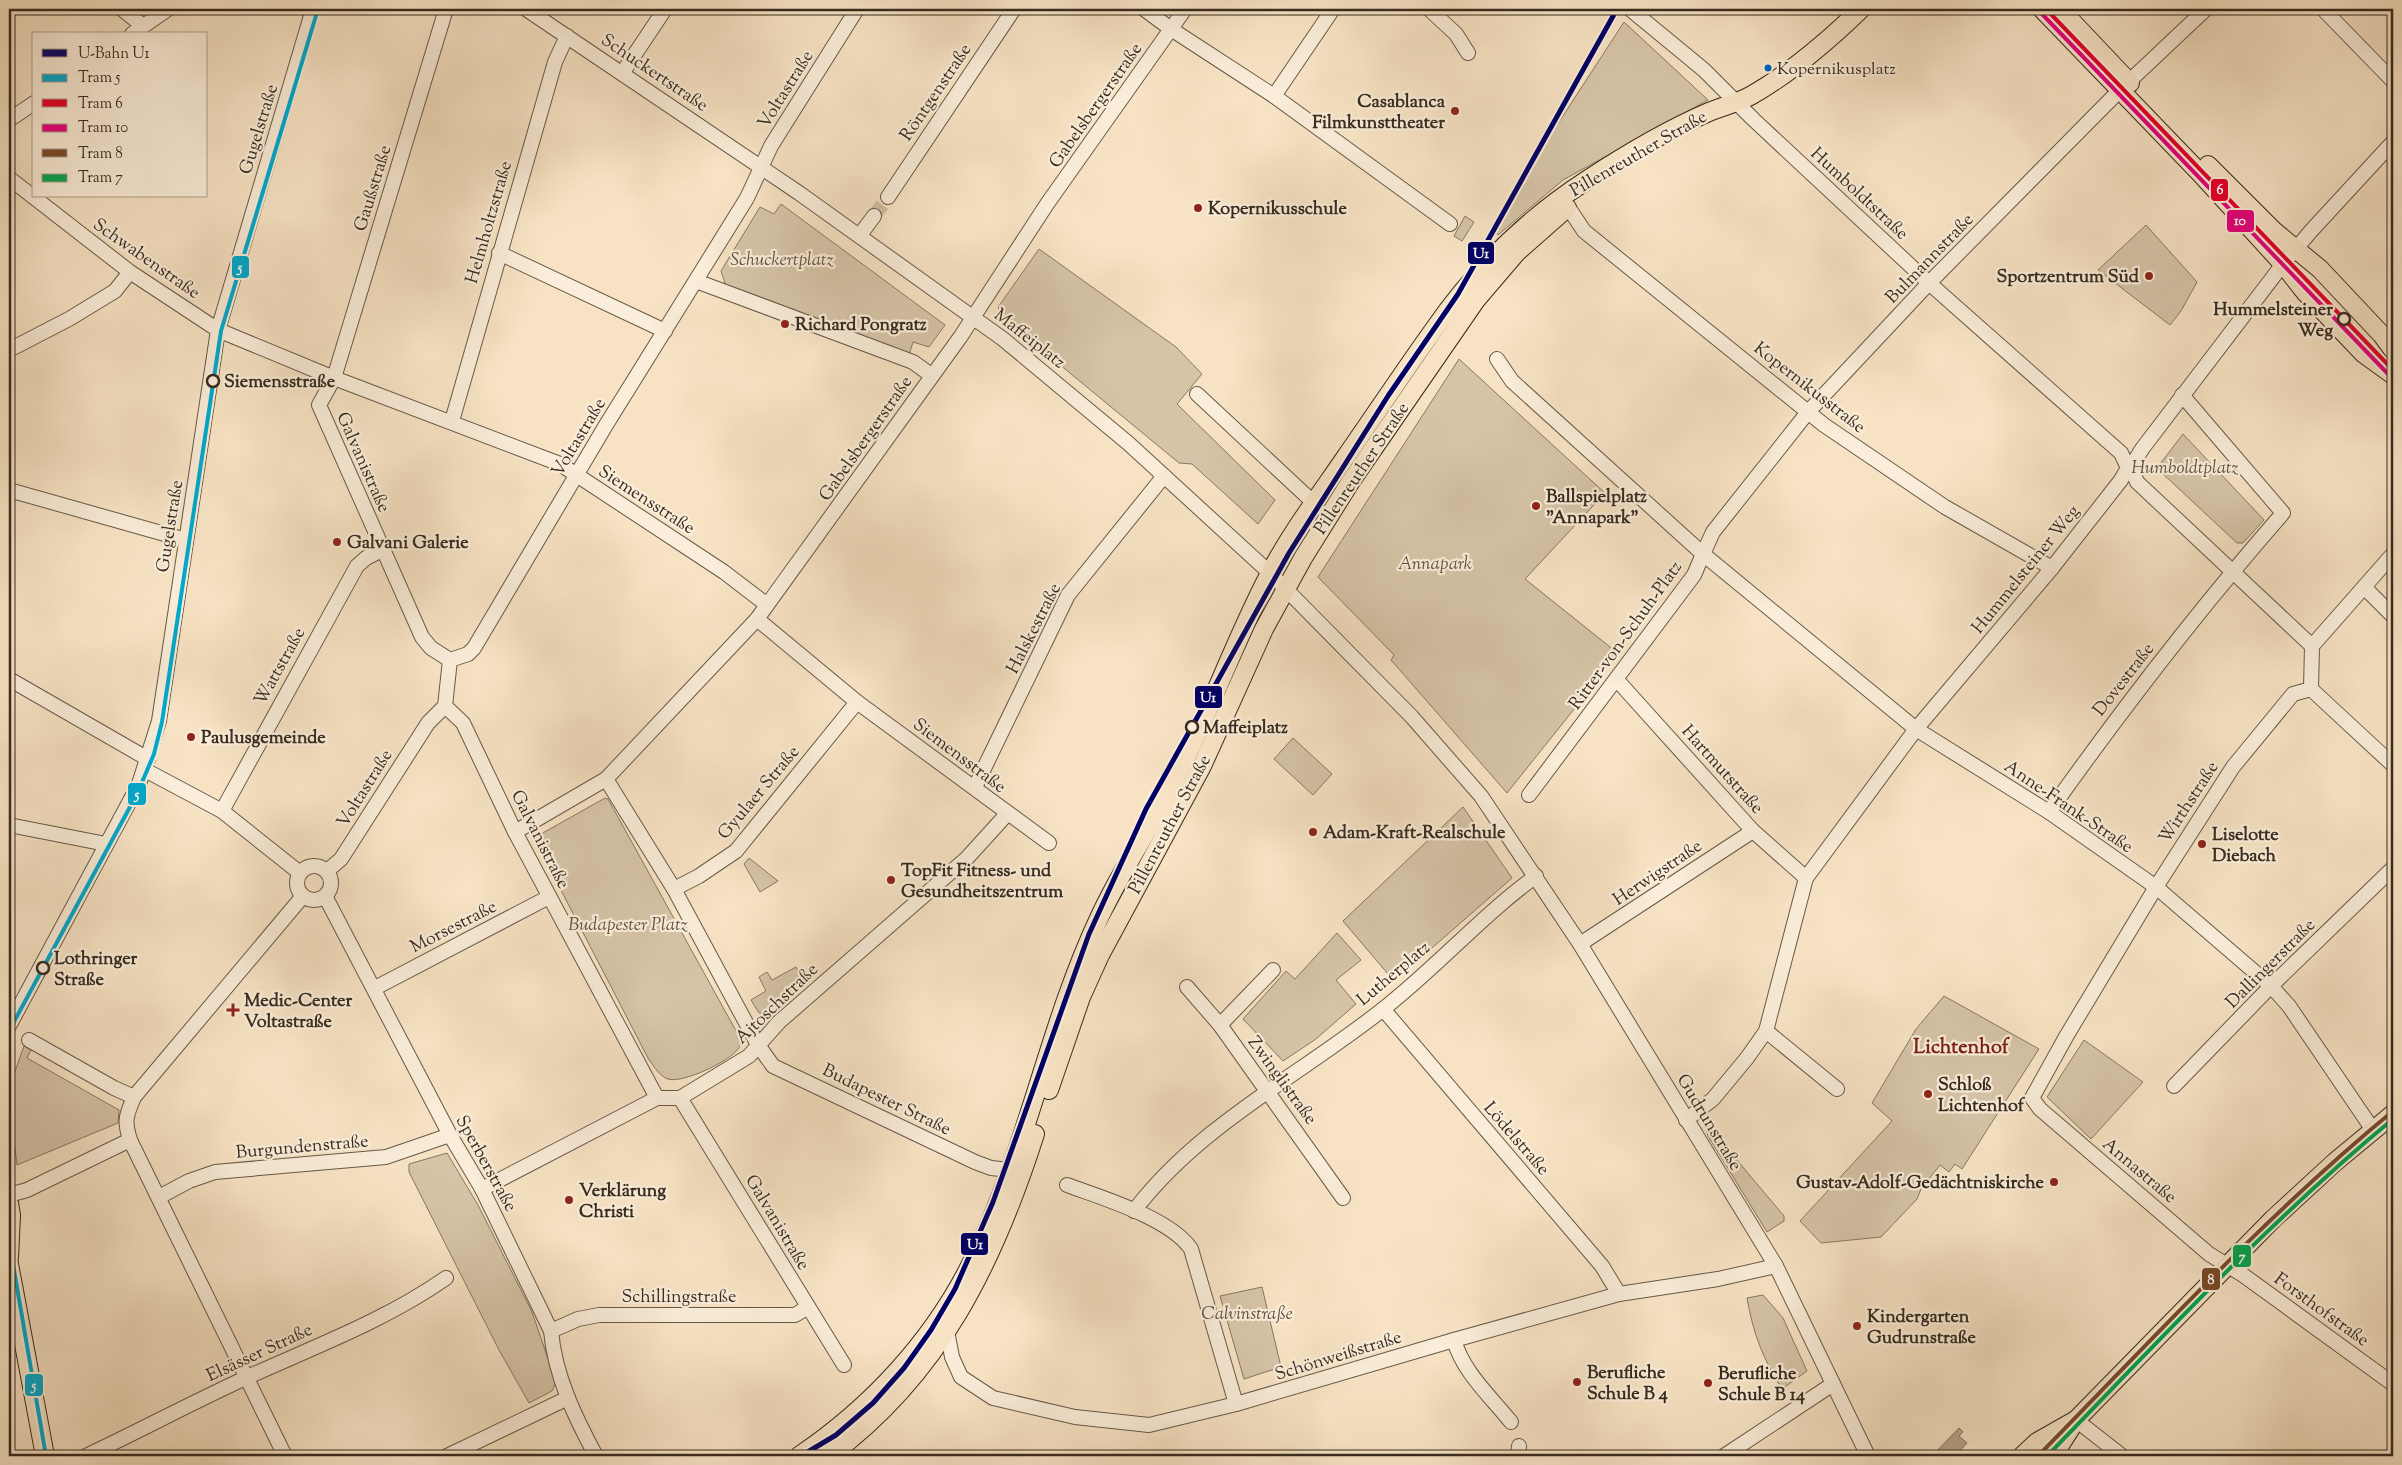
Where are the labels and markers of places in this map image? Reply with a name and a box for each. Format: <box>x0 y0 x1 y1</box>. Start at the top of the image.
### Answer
place label: Kopernikusplatz <box>1777 58 1896 82</box>
marker: Kopernikusplatz <box>1763 63 1773 73</box>
place label: Casablanca Filmkunsttheater <box>1312 90 1446 137</box>
marker: Casablanca Filmkunsttheater <box>1449 105 1461 117</box>
place label: Kopernikusschule <box>1208 197 1347 223</box>
marker: Kopernikusschule <box>1192 202 1204 214</box>
place label: Sportzentrum Süd <box>1997 265 2140 291</box>
marker: Sportzentrum Süd <box>2143 270 2155 282</box>
place label: Hummelsteiner Weg <box>2213 298 2333 345</box>
marker: Hummelsteiner Weg <box>2337 312 2351 326</box>
place label: Richard Pongratz <box>795 313 927 339</box>
marker: Richard Pongratz <box>779 318 791 330</box>
place label: Siemensstraße <box>224 370 336 396</box>
marker: Siemensstraße <box>206 374 220 388</box>
place label: Ballspielplatz "Annapark" <box>1546 485 1647 532</box>
marker: Ballspielplatz "Annapark" <box>1530 500 1542 512</box>
place label: Galvani Galerie <box>347 531 469 557</box>
marker: Galvani Galerie <box>331 536 343 548</box>
place label: Maffeiplatz <box>1203 716 1288 742</box>
marker: Maffeiplatz <box>1185 720 1199 734</box>
place label: Paulusgemeinde <box>201 726 326 752</box>
marker: Paulusgemeinde <box>185 731 197 743</box>
place label: Adam-Kraft-Realschule <box>1323 821 1506 847</box>
place label: Liselotte Diebach <box>2212 823 2279 870</box>
marker: Adam-Kraft-Realschule <box>1307 826 1319 838</box>
marker: Liselotte Diebach <box>2196 838 2208 850</box>
place label: TopFit Fitness- und Gesundheitszentrum <box>901 859 1063 906</box>
marker: TopFit Fitness- und Gesundheitszentrum <box>885 874 897 886</box>
place label: Lothringer Straße <box>54 947 138 994</box>
marker: Lothringer Straße <box>36 961 50 975</box>
place label: Medic-Center Voltastraße <box>244 989 353 1036</box>
marker: Medic-Center Voltastraße <box>226 1003 240 1017</box>
place label: Schloß Lichtenhof <box>1938 1073 2026 1120</box>
marker: Schloß Lichtenhof <box>1922 1088 1934 1100</box>
place label: Gustav-Adolf-Gedächtniskirche <box>1796 1171 2045 1197</box>
marker: Gustav-Adolf-Gedächtniskirche <box>2048 1176 2060 1188</box>
place label: Verklärung Christi <box>579 1179 666 1226</box>
marker: Verklärung Christi <box>563 1194 575 1206</box>
place label: Kindergarten Gudrunstraße <box>1867 1305 1977 1352</box>
marker: Kindergarten Gudrunstraße <box>1851 1320 1863 1332</box>
place label: Berufliche Schule B 4 <box>1587 1361 1668 1408</box>
place label: Berufliche Schule B 14 <box>1718 1362 1805 1409</box>
marker: Berufliche Schule B 4 <box>1571 1376 1583 1388</box>
marker: Berufliche Schule B 14 <box>1702 1377 1714 1389</box>

